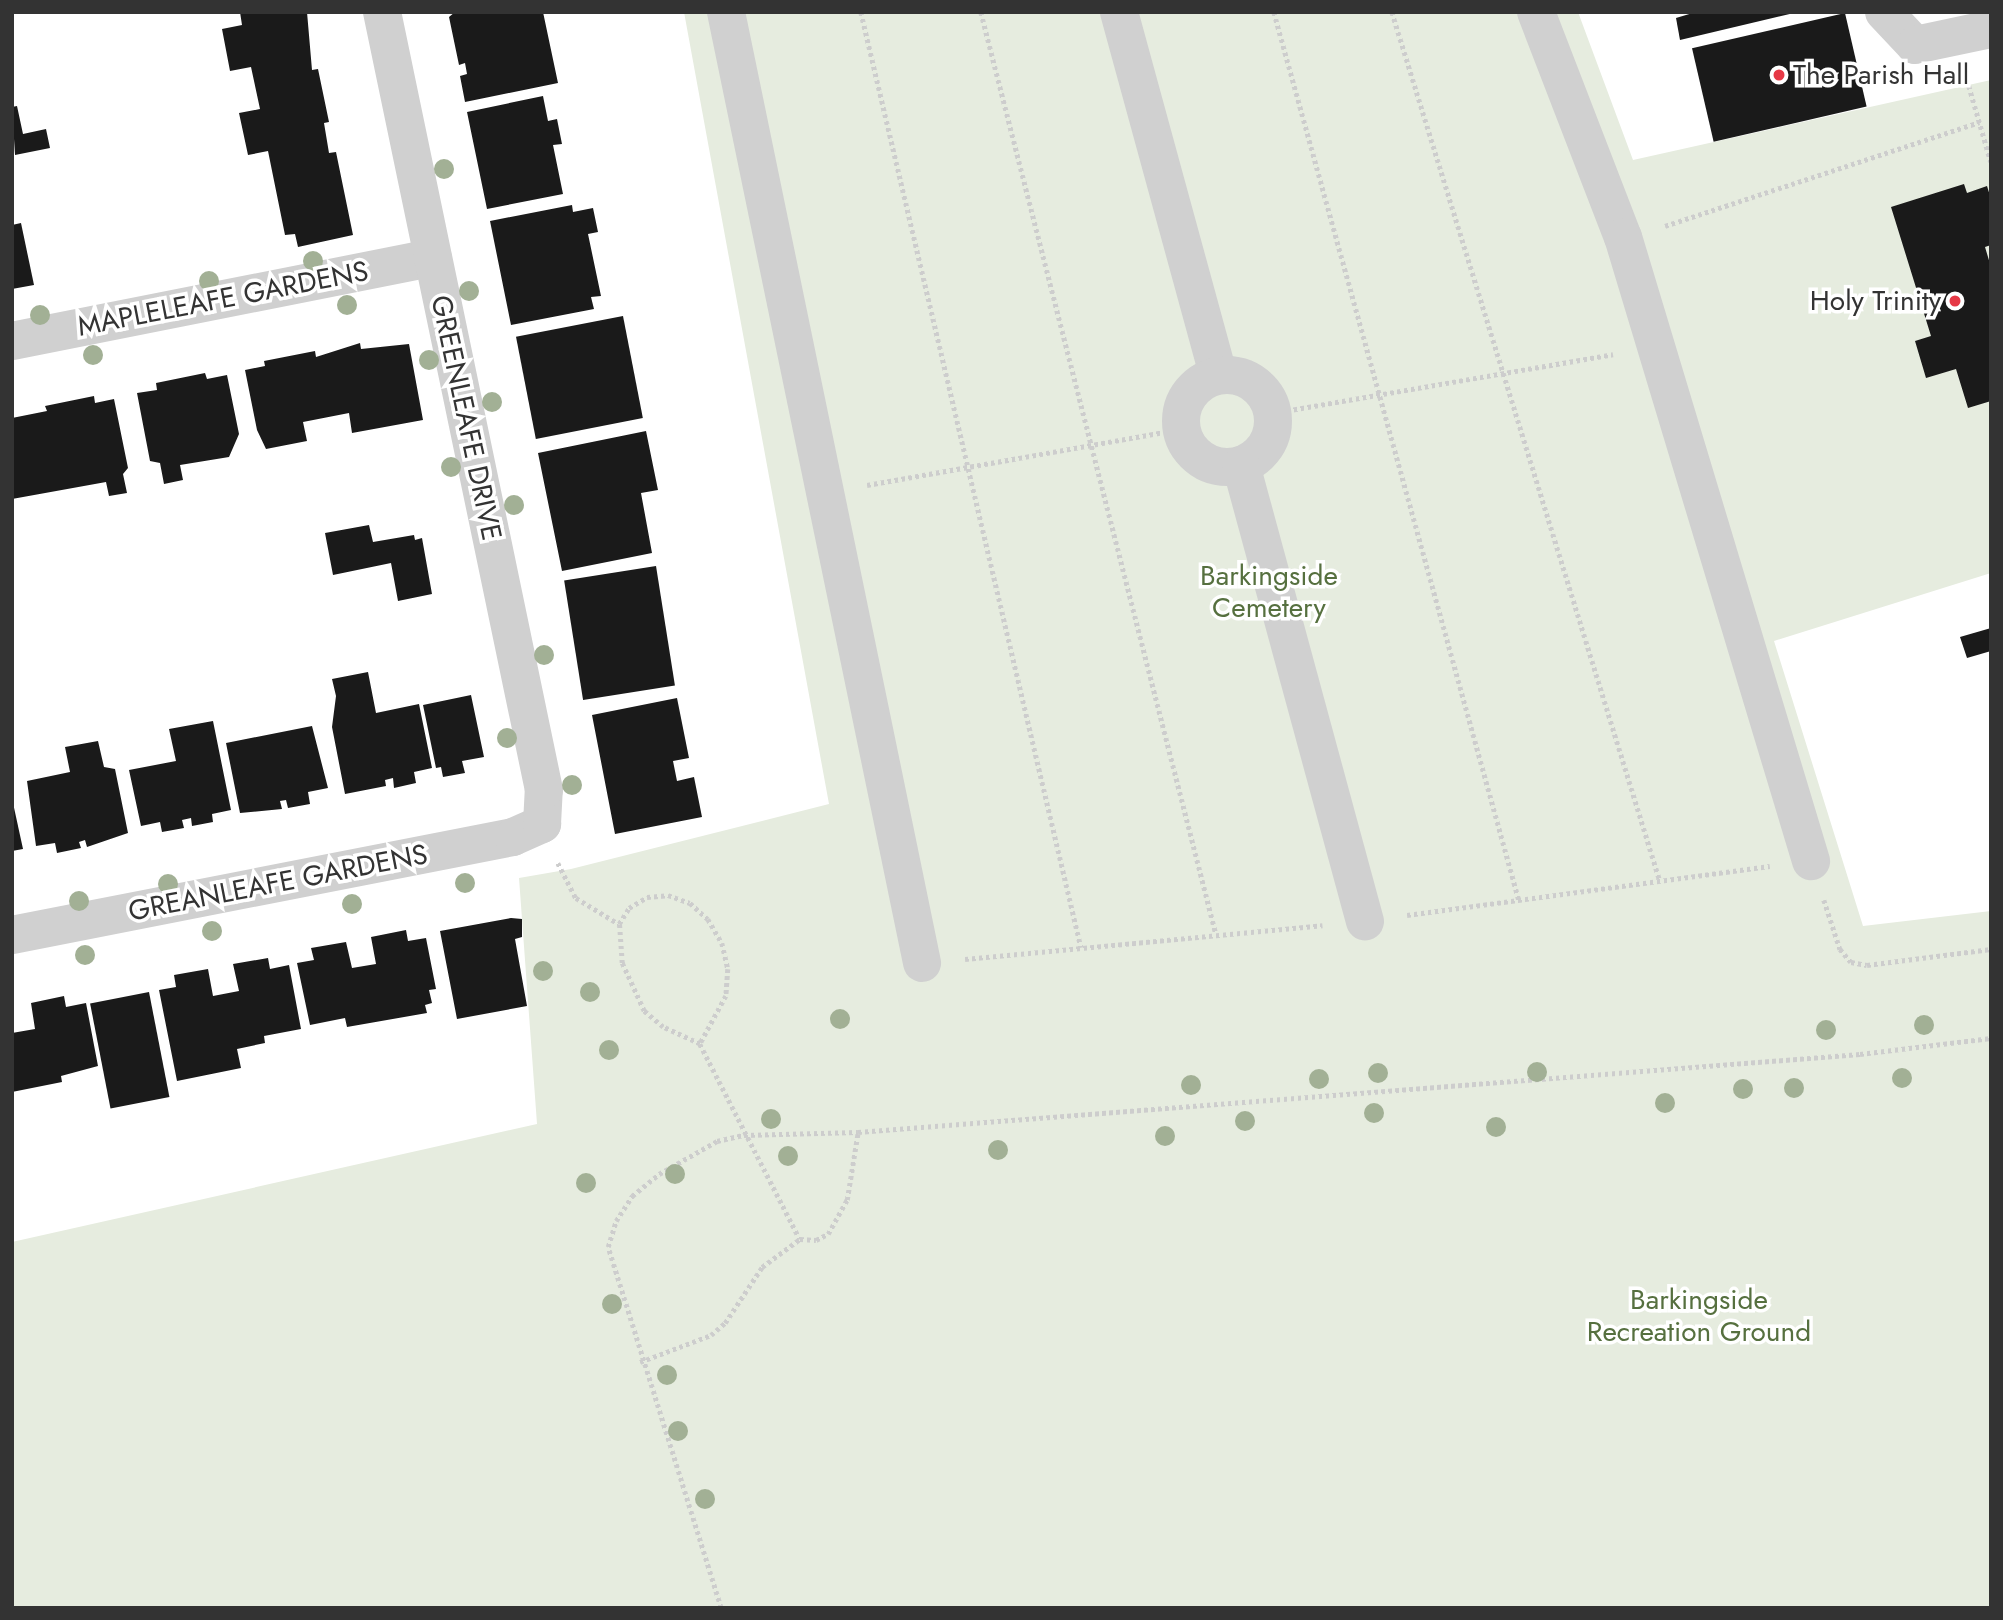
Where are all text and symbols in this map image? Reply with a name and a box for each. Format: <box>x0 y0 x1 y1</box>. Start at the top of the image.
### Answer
place label: The Parish Hall <box>1793 58 1969 92</box>
marker: The Parish Hall <box>1771 67 1787 83</box>
street label: MAPLELEAFE GARDENS <box>75 254 371 344</box>
place label: Holy Trinity <box>1810 284 1941 318</box>
street label: GREENLEAFE DRIVE <box>424 292 508 544</box>
marker: Holy Trinity <box>1947 293 1963 309</box>
park label: Barkingside Cemetery <box>1200 559 1338 625</box>
street label: GREANLEAFE GARDENS <box>126 838 430 928</box>
park label: Barkingside Recreation Ground <box>1587 1283 1811 1349</box>

